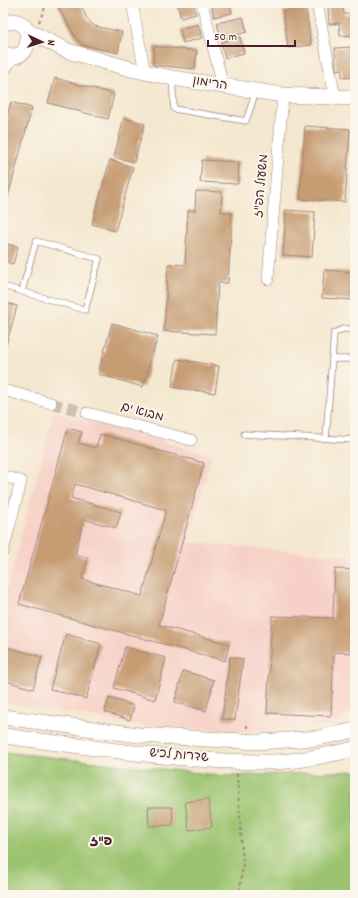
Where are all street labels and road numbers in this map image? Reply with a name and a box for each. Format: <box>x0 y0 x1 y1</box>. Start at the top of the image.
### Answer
street label: הרימון <box>191 72 229 96</box>
street label: משעול הפ"ז <box>250 153 274 219</box>
street label: מבוא ים <box>118 398 166 428</box>
street label: שדרות לכיש <box>149 744 209 768</box>

